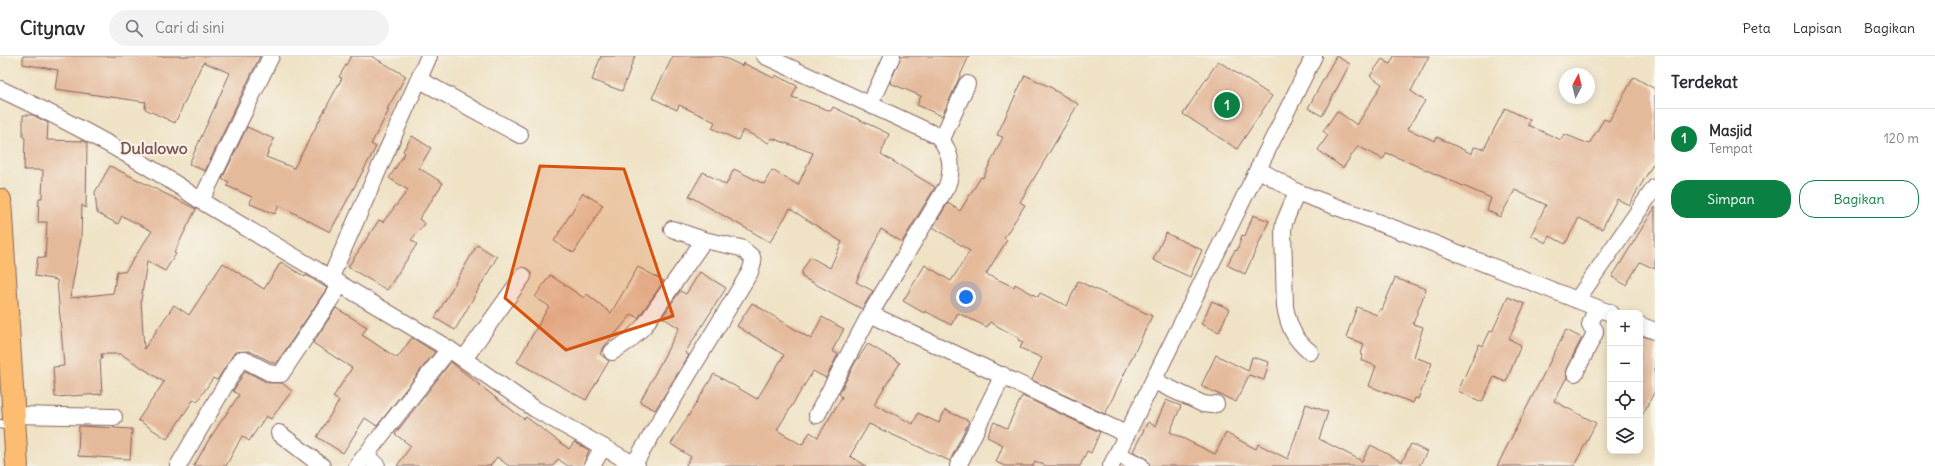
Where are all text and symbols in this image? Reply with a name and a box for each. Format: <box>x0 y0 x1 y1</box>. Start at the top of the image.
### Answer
search box <box>109 10 389 46</box>
text: Citynav <box>20 16 85 40</box>
icon: search <box>123 17 145 39</box>
text: Cari di sini <box>155 18 224 37</box>
text: Peta <box>1743 19 1771 37</box>
text: Lapisan <box>1793 19 1842 37</box>
text: Bagikan <box>1864 19 1915 37</box>
north arrow <box>1559 68 1595 104</box>
text: Terdekat <box>1671 71 1738 93</box>
pin: 1 <box>1214 90 1240 120</box>
text: Masjid <box>1709 121 1752 140</box>
text: 1 <box>1681 130 1687 147</box>
text: 120 m <box>1884 130 1919 147</box>
district label: Dulalowo <box>120 138 188 158</box>
text: Tempat <box>1709 140 1753 157</box>
button: Simpan <box>1671 180 1791 218</box>
button: Bagikan <box>1799 180 1919 218</box>
your location <box>956 287 976 307</box>
map controls <box>1607 310 1643 454</box>
button: + <box>1607 310 1643 346</box>
button: − <box>1607 346 1643 382</box>
button: locate <box>1607 382 1643 418</box>
button: layers <box>1607 418 1643 454</box>

